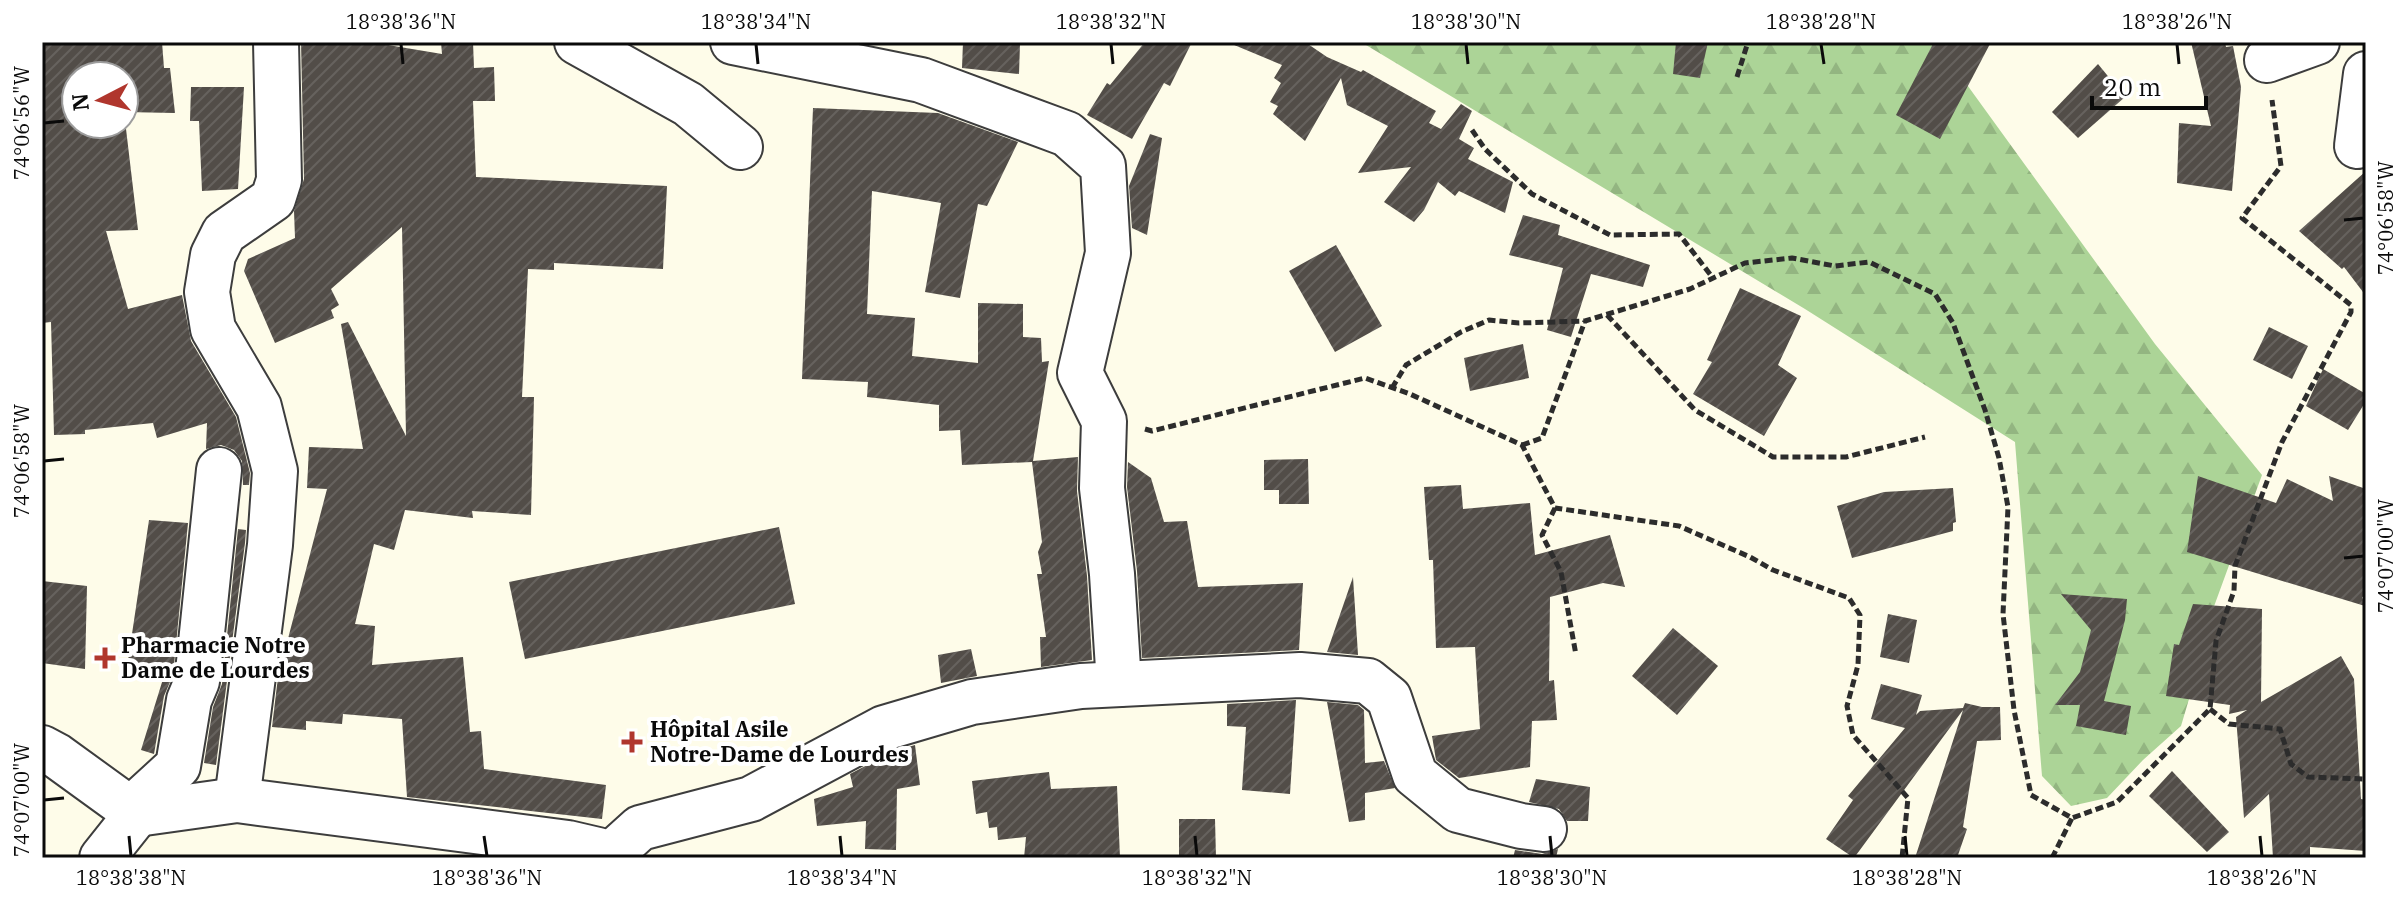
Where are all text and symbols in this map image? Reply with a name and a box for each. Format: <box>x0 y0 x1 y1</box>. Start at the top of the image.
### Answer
text: 18°38'36"N <box>346 8 456 35</box>
text: 18°38'34"N <box>701 8 811 35</box>
text: 18°38'32"N <box>1056 8 1166 35</box>
text: 18°38'30"N <box>1411 8 1521 35</box>
text: 18°38'28"N <box>1766 8 1876 35</box>
text: 18°38'26"N <box>2122 8 2232 35</box>
north arrow <box>60 60 140 140</box>
scale bar <box>2092 60 2206 110</box>
text: 74°06'56"W <box>8 66 35 180</box>
text: 20 m <box>2104 71 2161 103</box>
text: N <box>64 92 95 112</box>
text: 74°06'58"W <box>2372 161 2399 275</box>
text: 74°06'58"W <box>8 404 35 518</box>
text: 74°07'00"W <box>2372 499 2399 613</box>
place label: Pharmacie Notre Dame de Lourdes <box>121 630 310 684</box>
marker: Pharmacie Notre Dame de Lourdes <box>96 649 114 667</box>
place label: Hôpital Asile Notre-Dame de Lourdes <box>650 714 909 768</box>
marker: Hôpital Asile Notre-Dame de Lourdes <box>621 731 643 753</box>
text: 74°07'00"W <box>8 743 35 857</box>
text: 18°38'38"N <box>76 864 186 891</box>
text: 18°38'36"N <box>432 864 542 891</box>
text: 18°38'34"N <box>787 864 897 891</box>
text: 18°38'32"N <box>1142 864 1252 891</box>
text: 18°38'30"N <box>1497 864 1607 891</box>
text: 18°38'28"N <box>1852 864 1962 891</box>
text: 18°38'26"N <box>2207 864 2317 891</box>

